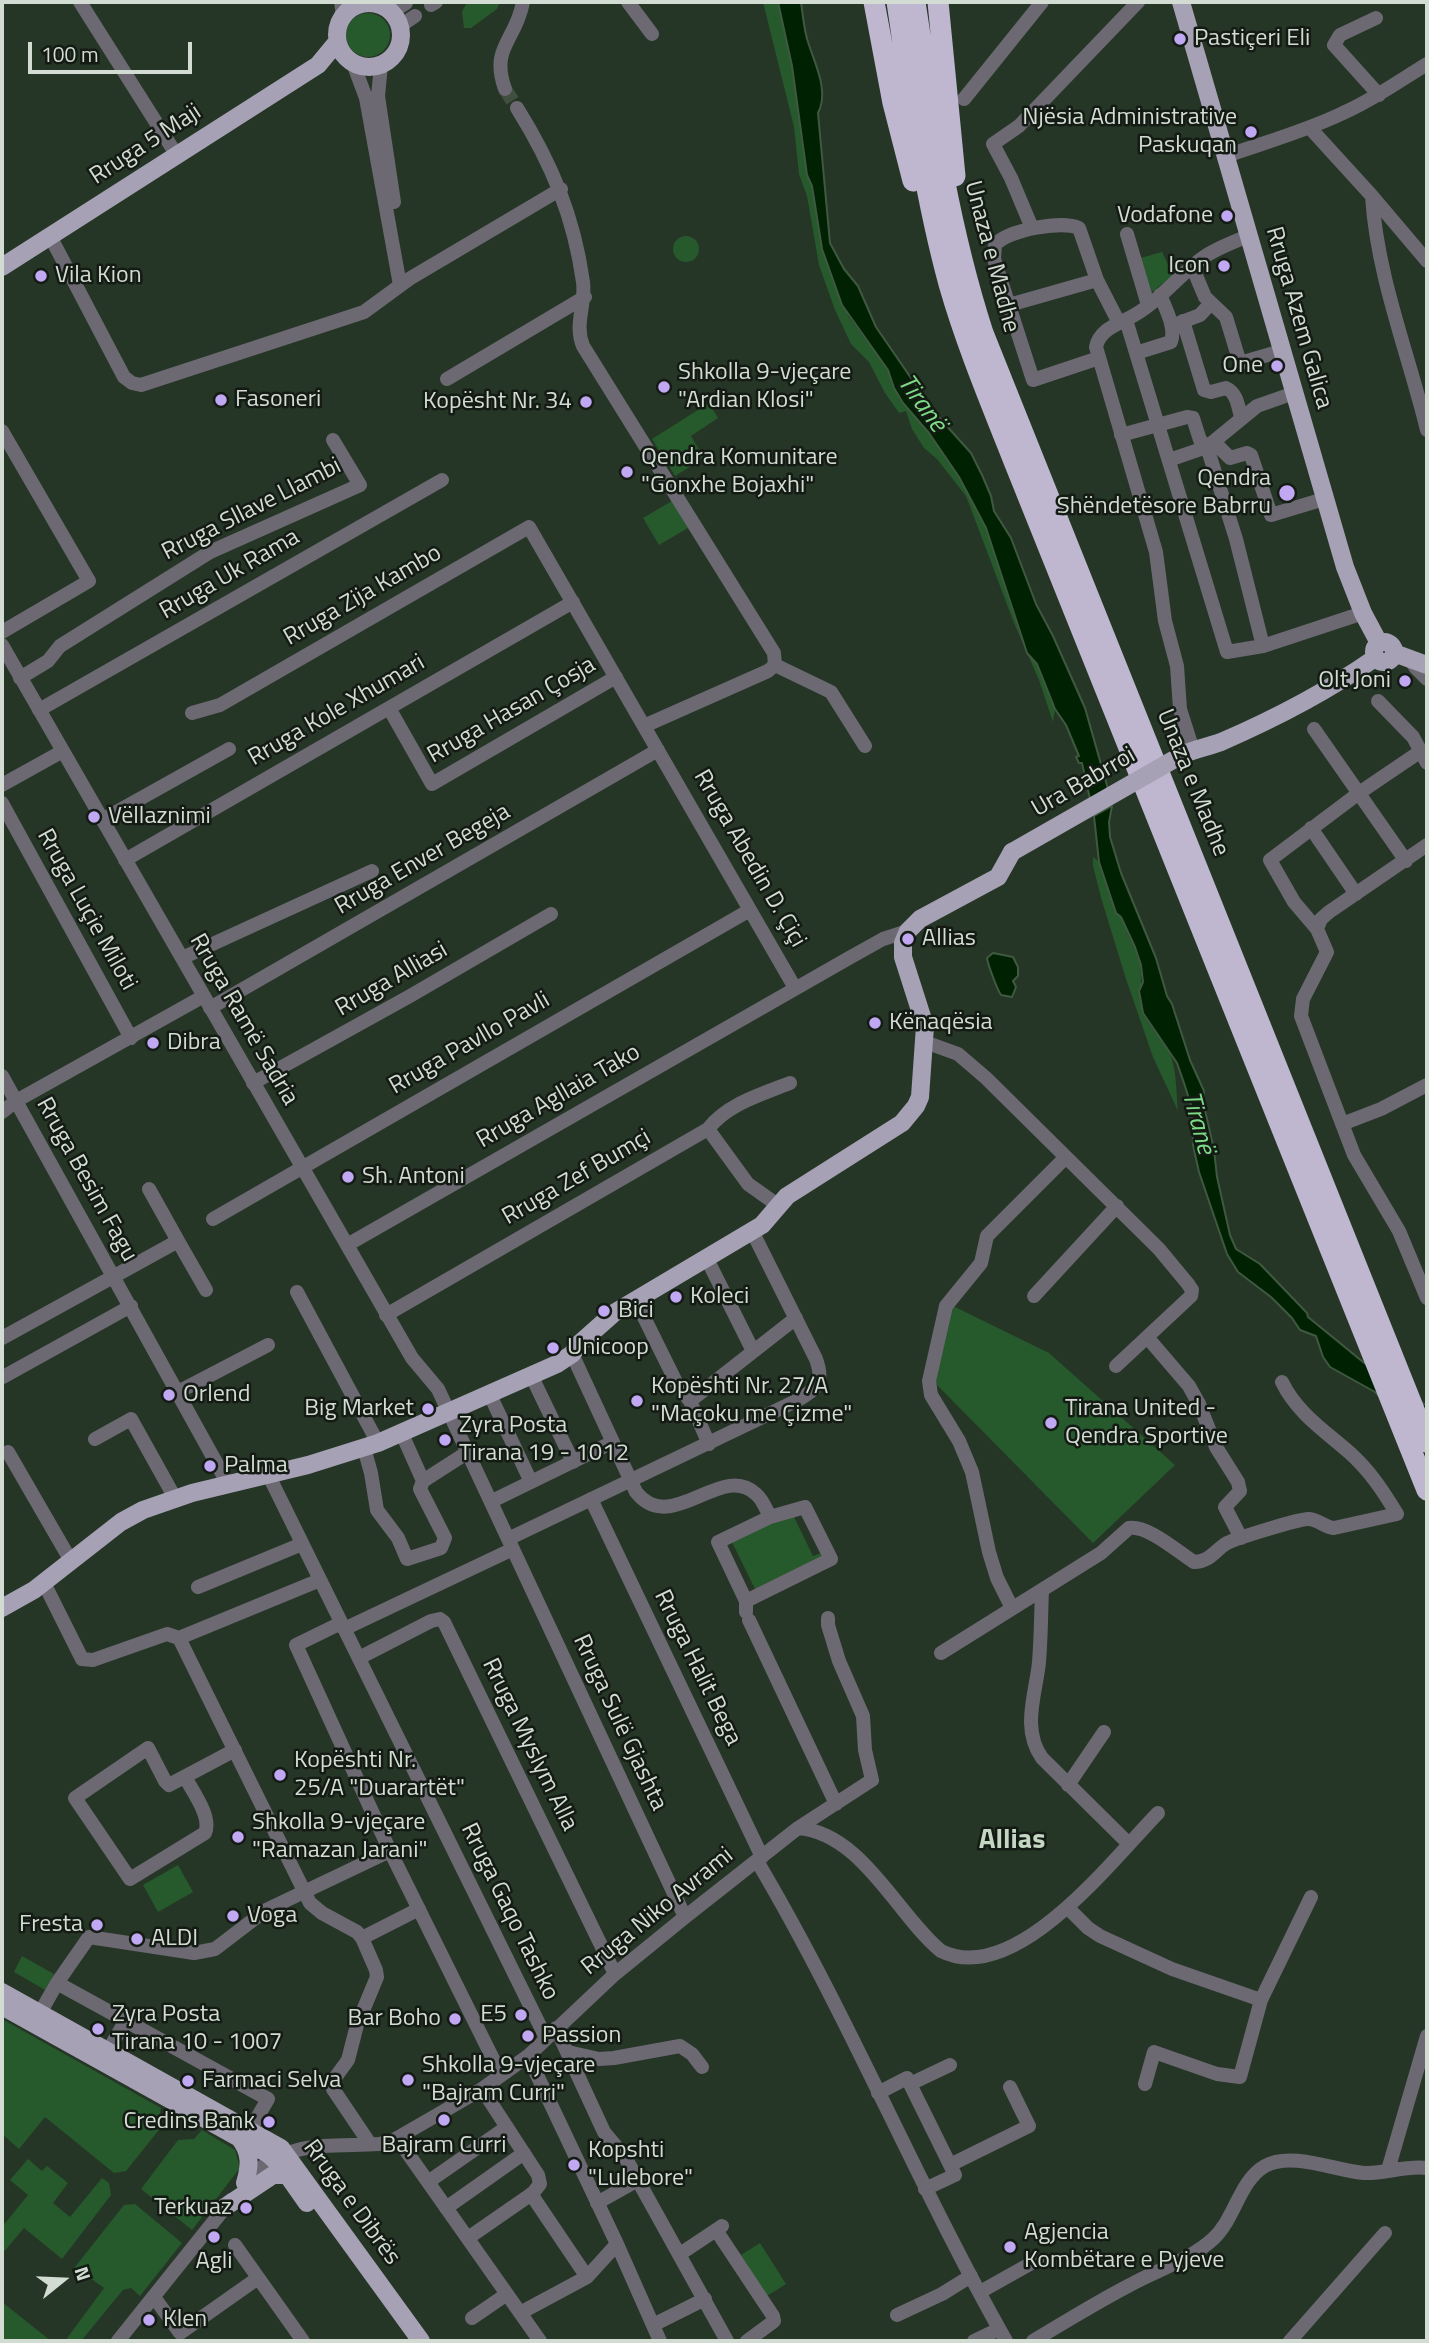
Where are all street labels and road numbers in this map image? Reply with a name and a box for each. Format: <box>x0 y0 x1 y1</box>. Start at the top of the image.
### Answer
street label: Rruga 5 Maji <box>85 98 207 192</box>
street label: Unaza e Madhe <box>957 178 1025 336</box>
street label: Rruga Azem Galica <box>1258 224 1338 412</box>
street label: Rruga Sllave Llambi <box>158 452 346 568</box>
street label: Rruga Uk Rama <box>155 523 305 627</box>
street label: Rruga Zija Kambo <box>279 539 447 653</box>
street label: Rruga Kole Xhumari <box>244 649 430 773</box>
street label: Rruga Hasan Çosja <box>423 651 601 771</box>
street label: Unaza e Madhe <box>1149 705 1235 861</box>
street label: Ura Babrroi <box>1027 742 1141 824</box>
street label: Rruga Abedin D. Çiçi <box>686 765 812 953</box>
street label: Rruga Enver Begeja <box>330 798 516 922</box>
street label: Rruga Luçie Miloti <box>30 824 142 996</box>
street label: Rruga Ramë Sadria <box>182 929 304 1111</box>
street label: Rruga Alliasi <box>331 936 453 1024</box>
street label: Rruga Pavllo Pavli <box>385 986 555 1102</box>
street label: Rruga Agllaia Tako <box>472 1039 646 1155</box>
street label: Rruga Besim Fagu <box>29 1093 143 1267</box>
street label: Rruga Zef Bumçi <box>498 1124 656 1232</box>
street label: Rruga Halit Bega <box>647 1586 747 1750</box>
street label: Rruga Sulë Gjashta <box>566 1631 672 1815</box>
street label: Rruga Myslym Alla <box>475 1654 583 1836</box>
street label: Rruga Gaqo Tashko <box>454 1819 564 2005</box>
street label: Rruga Niko Avrami <box>576 1842 740 1982</box>
street label: Rruga e Dibrës <box>296 2135 406 2271</box>

